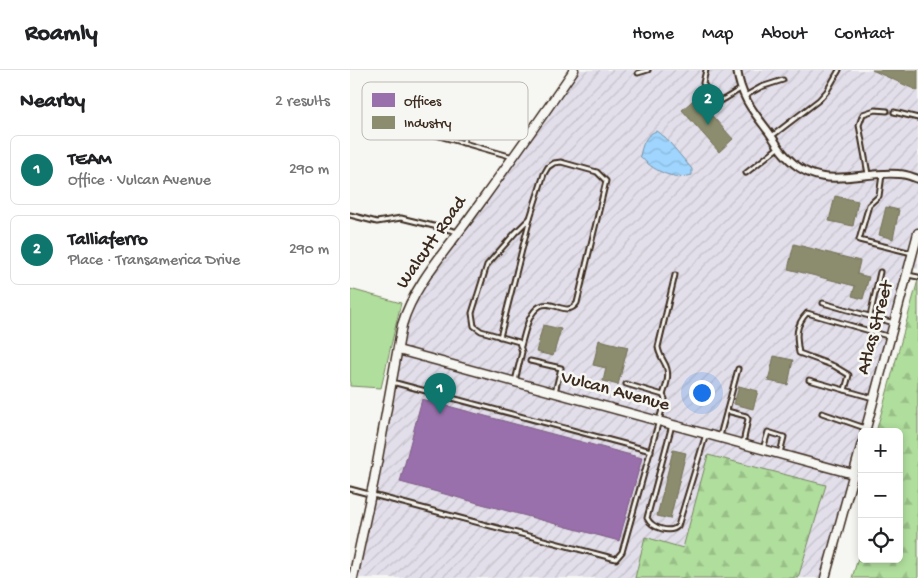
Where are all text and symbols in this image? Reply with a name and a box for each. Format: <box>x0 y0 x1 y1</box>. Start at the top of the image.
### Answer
text: Roamly <box>25 20 98 49</box>
text: Home <box>632 24 674 45</box>
text: Map <box>702 24 733 45</box>
text: About <box>761 24 807 45</box>
text: Contact <box>835 24 893 45</box>
legend <box>362 82 528 140</box>
pin: 2 <box>692 84 724 125</box>
text: Nearby <box>20 90 85 115</box>
text: 2 results <box>275 93 330 112</box>
text: Offices <box>404 94 442 111</box>
text: Industry <box>404 116 452 133</box>
text: TEAM <box>68 149 112 172</box>
text: 1 <box>34 161 40 180</box>
text: 290 m <box>289 161 329 180</box>
text: Office · Vulcan Avenue <box>68 172 211 191</box>
street label: Walcutt Road <box>392 191 473 294</box>
text: Talliaferro <box>68 229 148 252</box>
text: 2 <box>33 241 41 260</box>
text: 290 m <box>289 241 329 260</box>
text: Place · Transamerica Drive <box>68 252 240 271</box>
street label: Atlas Street <box>852 277 900 377</box>
street label: Vulcan Avenue <box>557 366 672 418</box>
pin: 1 <box>424 373 456 414</box>
your location <box>689 380 715 406</box>
map controls <box>858 428 903 563</box>
button: + <box>858 428 903 473</box>
button: − <box>858 473 903 518</box>
button: locate <box>858 518 903 563</box>

